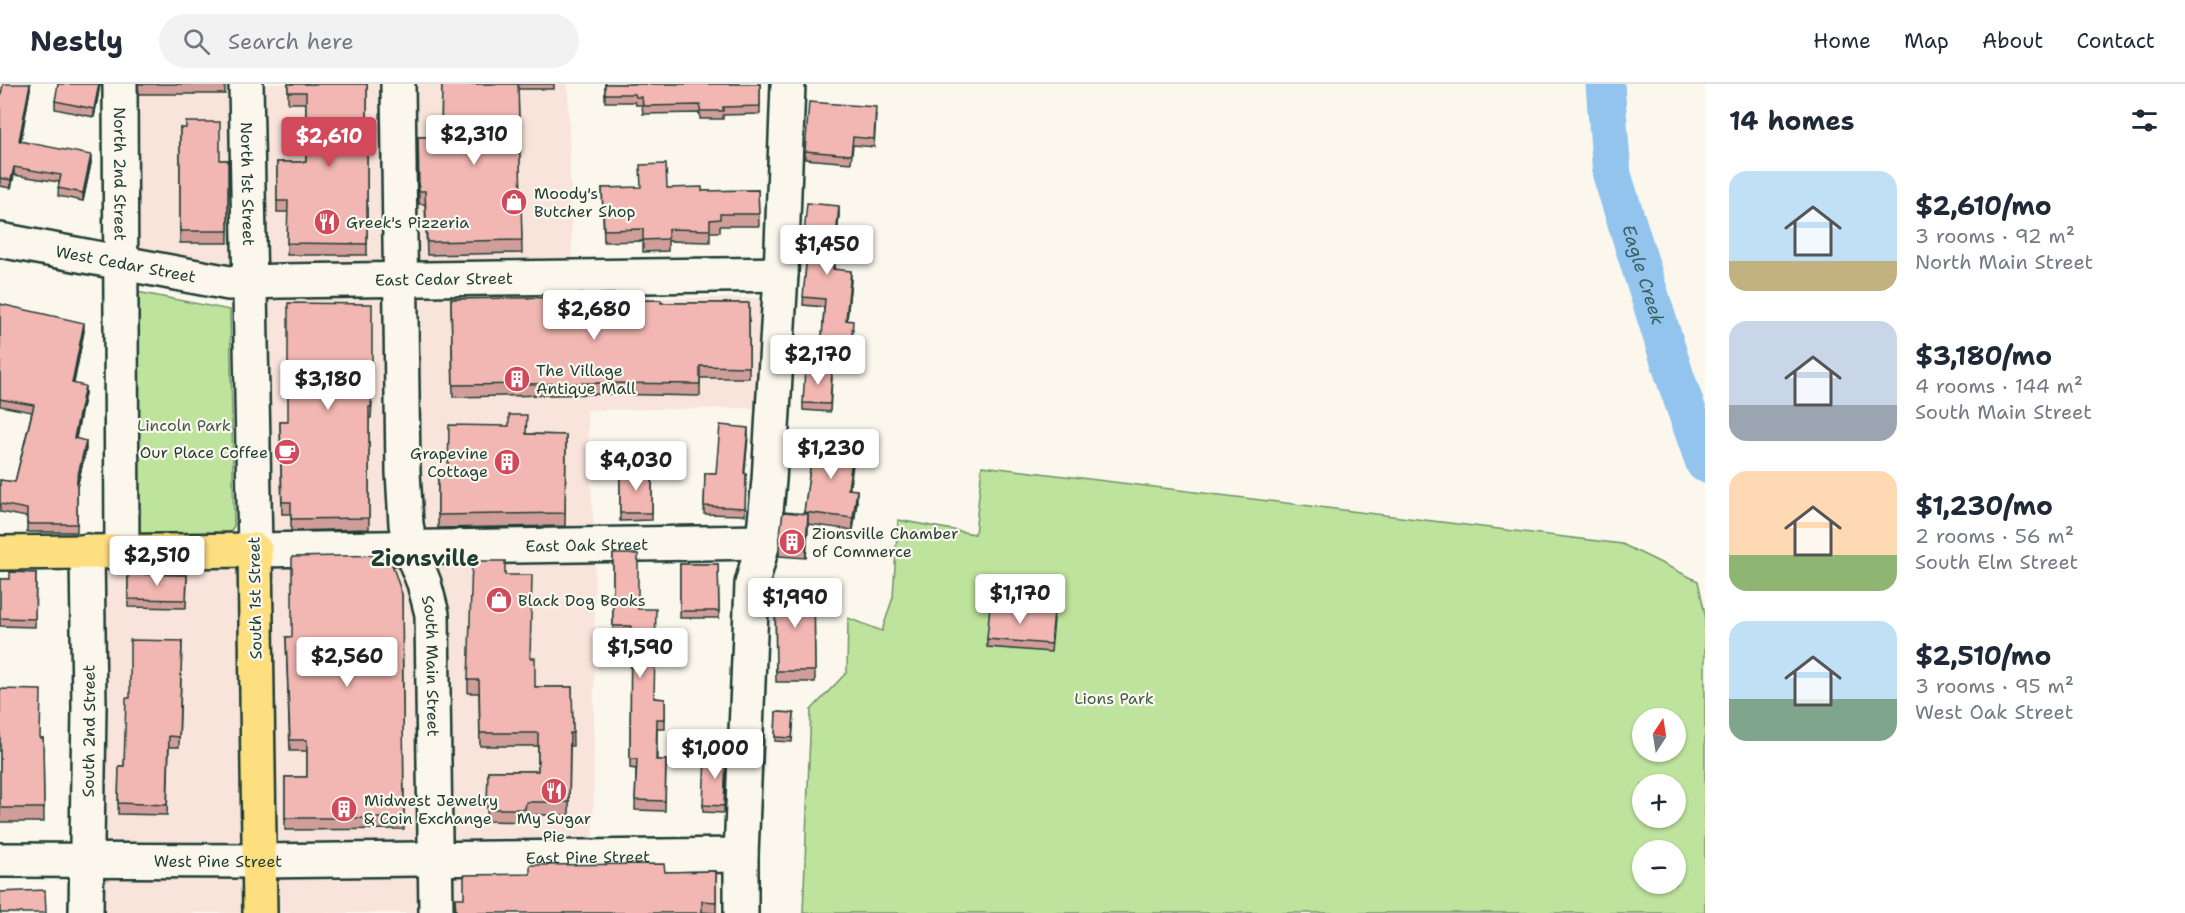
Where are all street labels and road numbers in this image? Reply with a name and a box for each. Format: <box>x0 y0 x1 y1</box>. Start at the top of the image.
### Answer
street label: North 2nd Street <box>110 107 131 241</box>
street label: North 1st Street <box>236 122 260 246</box>
street label: West Cedar Street <box>54 240 198 287</box>
street label: East Cedar Street <box>375 267 513 290</box>
street label: East Oak Street <box>525 533 648 556</box>
street label: South 1st Street <box>243 536 267 660</box>
street label: South Main Street <box>417 593 444 737</box>
street label: South 2nd Street <box>77 664 100 798</box>
street label: East Pine Street <box>526 846 650 868</box>
street label: West Pine Street <box>154 850 282 872</box>

